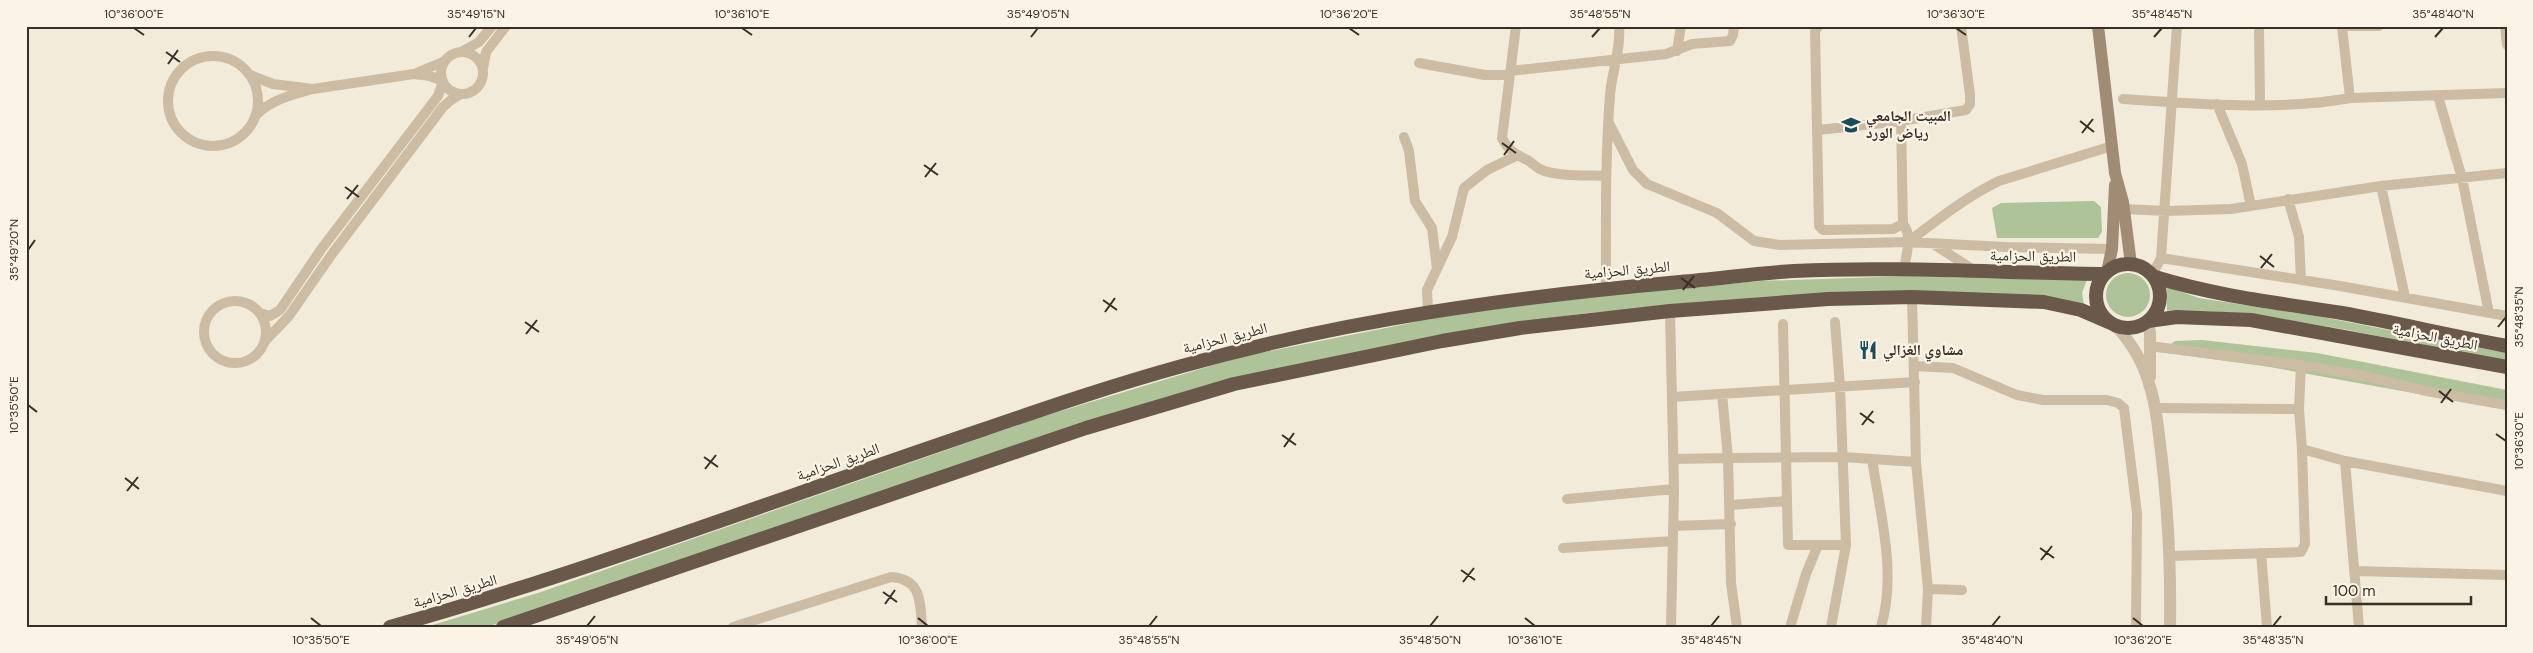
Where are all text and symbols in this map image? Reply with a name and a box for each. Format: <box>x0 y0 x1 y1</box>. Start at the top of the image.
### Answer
text: 10°36'00"E <box>104 6 164 22</box>
text: 35°49'15"N <box>447 6 505 22</box>
text: 10°36'10"E <box>715 6 770 22</box>
text: 35°49'05"N <box>1007 6 1069 22</box>
text: 10°36'20"E <box>1320 6 1378 22</box>
text: 35°48'55"N <box>1570 6 1630 22</box>
text: 10°36'30"E <box>1927 6 1985 22</box>
text: 35°48'45"N <box>2132 6 2192 22</box>
text: 35°48'40"N <box>2412 6 2474 22</box>
place label: المبيت الجامعي رياض الورد <box>1866 106 1951 143</box>
school or university icon: المبيت الجامعي رياض الورد <box>1840 114 1862 136</box>
text: 35°49'20"N <box>6 219 22 281</box>
street label: الطريق الحزامية <box>1990 245 2076 267</box>
street label: الطريق الحزامية <box>1583 256 1671 284</box>
text: 35°48'35"N <box>2511 286 2527 348</box>
street label: الطريق الحزامية <box>1181 318 1269 358</box>
street label: الطريق الحزامية <box>2391 319 2479 355</box>
restaurant icon: مشاوي الغزالي <box>1857 339 1879 361</box>
place label: مشاوي الغزالي <box>1883 340 1963 362</box>
text: 10°35'50"E <box>6 376 22 434</box>
text: 10°36'30"E <box>2511 412 2527 470</box>
street label: الطريق الحزامية <box>794 438 882 486</box>
street label: الطريق الحزامية <box>411 569 499 613</box>
scale bar <box>2326 573 2470 605</box>
text: 100 m <box>2333 581 2376 601</box>
text: 10°35'50"E <box>292 632 350 648</box>
text: 35°49'05"N <box>556 632 618 648</box>
text: 10°36'00"E <box>898 632 958 648</box>
text: 35°48'55"N <box>1119 632 1179 648</box>
text: 35°48'50"N <box>1399 632 1461 648</box>
text: 10°36'10"E <box>1508 632 1563 648</box>
text: 35°48'45"N <box>1681 632 1741 648</box>
text: 35°48'40"N <box>1961 632 2023 648</box>
text: 10°36'20"E <box>2114 632 2172 648</box>
text: 35°48'35"N <box>2242 632 2304 648</box>

